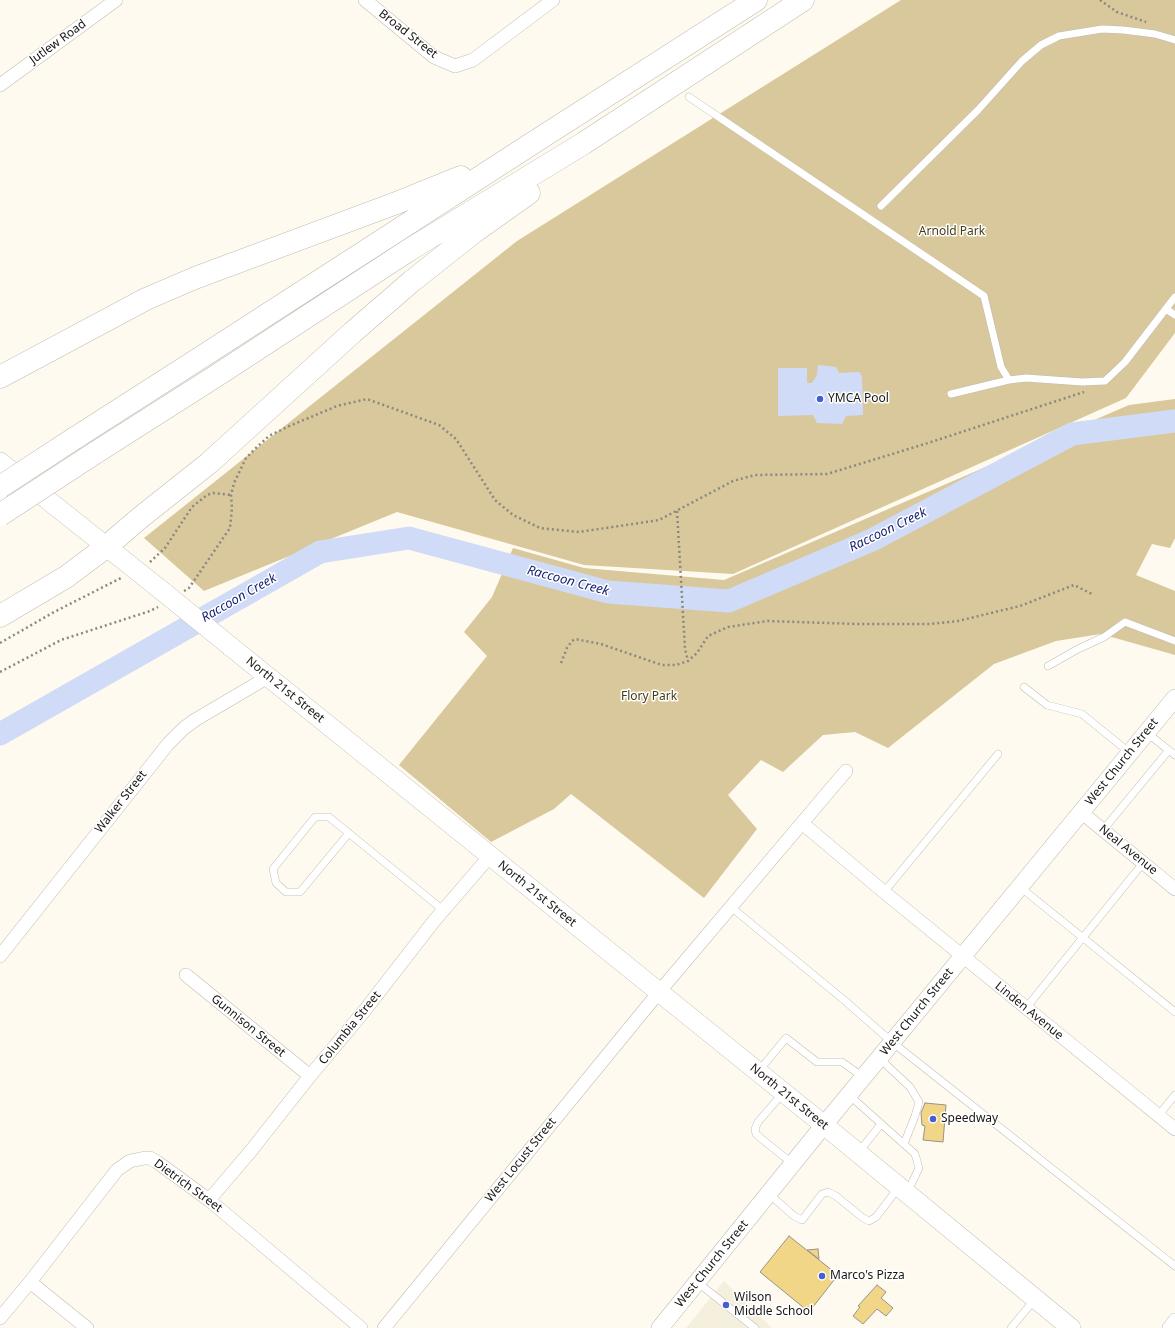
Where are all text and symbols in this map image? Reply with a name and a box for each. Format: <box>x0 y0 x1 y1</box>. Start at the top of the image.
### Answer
street label: Broad Street <box>376 7 440 61</box>
street label: Jutlew Road <box>27 17 89 67</box>
park label: Arnold Park <box>919 225 985 239</box>
place label: YMCA Pool <box>828 392 889 406</box>
marker: YMCA Pool <box>815 394 825 404</box>
water label: Raccoon Creek <box>847 505 929 555</box>
water label: Raccoon Creek <box>525 563 611 599</box>
water label: Raccoon Creek <box>199 570 279 626</box>
street label: North 21st Street <box>243 654 327 726</box>
park label: Flory Park <box>621 690 677 704</box>
street label: West Church Street <box>1082 716 1162 808</box>
street label: Walker Street <box>92 768 150 836</box>
street label: Neal Avenue <box>1096 822 1160 878</box>
street label: North 21st Street <box>495 858 579 930</box>
street label: West Church Street <box>877 966 957 1058</box>
street label: Linden Avenue <box>992 979 1066 1043</box>
street label: Columbia Street <box>316 988 384 1068</box>
street label: Gunnison Street <box>208 992 288 1060</box>
street label: North 21st Street <box>747 1061 831 1133</box>
place label: Speedway <box>941 1112 998 1126</box>
marker: Speedway <box>928 1114 938 1124</box>
street label: West Locust Street <box>483 1115 559 1205</box>
street label: Dietrich Street <box>151 1156 225 1216</box>
street label: West Church Street <box>672 1218 752 1310</box>
place label: Marco's Pizza <box>830 1269 905 1283</box>
marker: Marco's Pizza <box>817 1271 827 1281</box>
place label: Wilson Middle School <box>734 1291 813 1319</box>
marker: Wilson Middle School <box>721 1300 731 1310</box>

